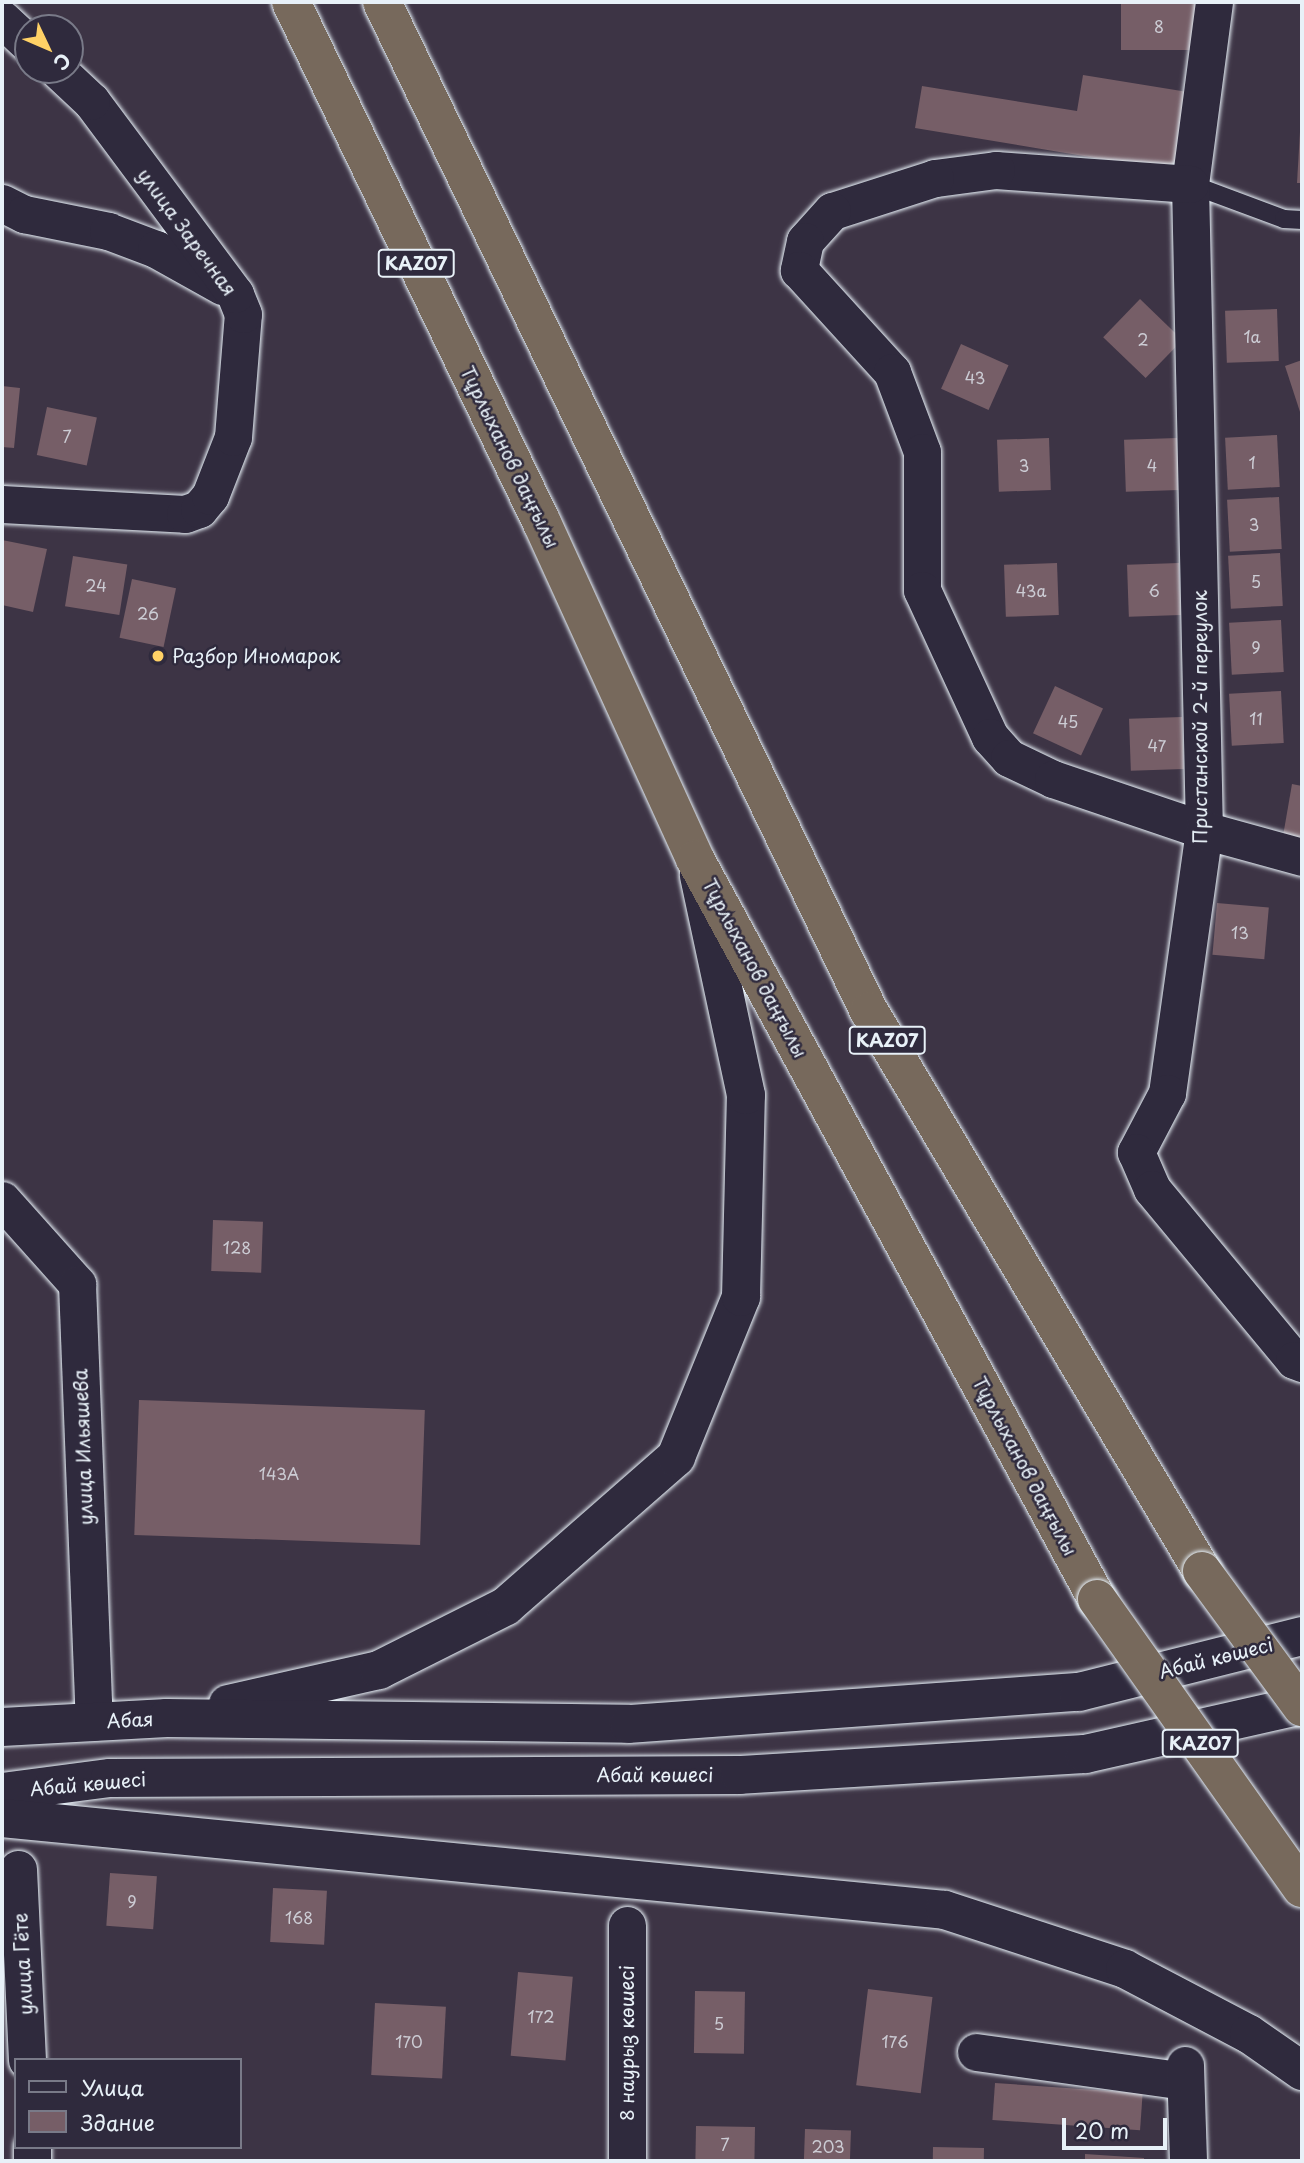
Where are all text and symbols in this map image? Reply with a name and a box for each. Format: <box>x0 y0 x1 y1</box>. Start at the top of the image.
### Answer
north arrow <box>14 14 84 84</box>
house number: 8 <box>1154 16 1164 36</box>
text: С <box>48 47 78 77</box>
street label: улица Заречная <box>133 164 241 300</box>
road number: KAZ07 <box>378 248 454 278</box>
house number: 1а <box>1243 326 1261 346</box>
house number: 2 <box>1137 329 1149 349</box>
street label: Тұрлыханов даңғылы <box>456 362 564 552</box>
house number: 43 <box>965 367 985 387</box>
house number: 7 <box>62 426 72 446</box>
house number: 1 <box>1248 452 1256 472</box>
house number: 3 <box>1019 455 1029 475</box>
house number: 4 <box>1147 455 1157 475</box>
house number: 3 <box>1249 514 1259 534</box>
house number: 5 <box>1251 571 1261 591</box>
house number: 24 <box>85 575 107 595</box>
house number: 43а <box>1016 580 1046 600</box>
house number: 6 <box>1148 580 1160 600</box>
street label: Пристанской 2-й переулок <box>1189 590 1211 844</box>
house number: 26 <box>137 603 159 623</box>
house number: 9 <box>1251 637 1261 657</box>
place label: Разбор Иномарок <box>172 645 341 667</box>
marker: Разбор Иномарок <box>150 648 166 664</box>
house number: 11 <box>1249 708 1263 728</box>
house number: 45 <box>1058 711 1078 731</box>
house number: 47 <box>1148 735 1166 755</box>
street label: Тұрлыханов даңғылы <box>698 874 812 1062</box>
house number: 13 <box>1231 922 1249 942</box>
road number: KAZ07 <box>848 1026 926 1055</box>
house number: 128 <box>223 1237 251 1257</box>
street label: улица Ильяшева <box>69 1368 97 1526</box>
street label: Тұрлыханов даңғылы <box>968 1372 1082 1560</box>
house number: 143А <box>259 1463 299 1483</box>
street label: Абай көшесі <box>1156 1633 1276 1683</box>
street label: Абая <box>106 1707 154 1733</box>
road number: KAZ07 <box>1162 1728 1238 1758</box>
street label: Абай көшесі <box>596 1764 714 1786</box>
street label: Абай көшесі <box>28 1768 148 1800</box>
house number: 9 <box>127 1891 137 1911</box>
house number: 168 <box>285 1907 313 1927</box>
street label: улица Гёте <box>9 1912 37 2016</box>
street label: 8 наурыз көшесі <box>616 1965 638 2121</box>
house number: 172 <box>527 2006 555 2026</box>
house number: 5 <box>714 2013 724 2033</box>
house number: 170 <box>395 2031 423 2051</box>
house number: 176 <box>882 2031 908 2051</box>
legend <box>14 2058 242 2149</box>
text: Улица <box>81 2071 144 2103</box>
scale bar <box>1066 2104 1171 2148</box>
text: Здание <box>81 2106 155 2138</box>
text: 20 m <box>1075 2114 1129 2146</box>
house number: 7 <box>720 2134 730 2154</box>
house number: 203 <box>811 2136 845 2156</box>

